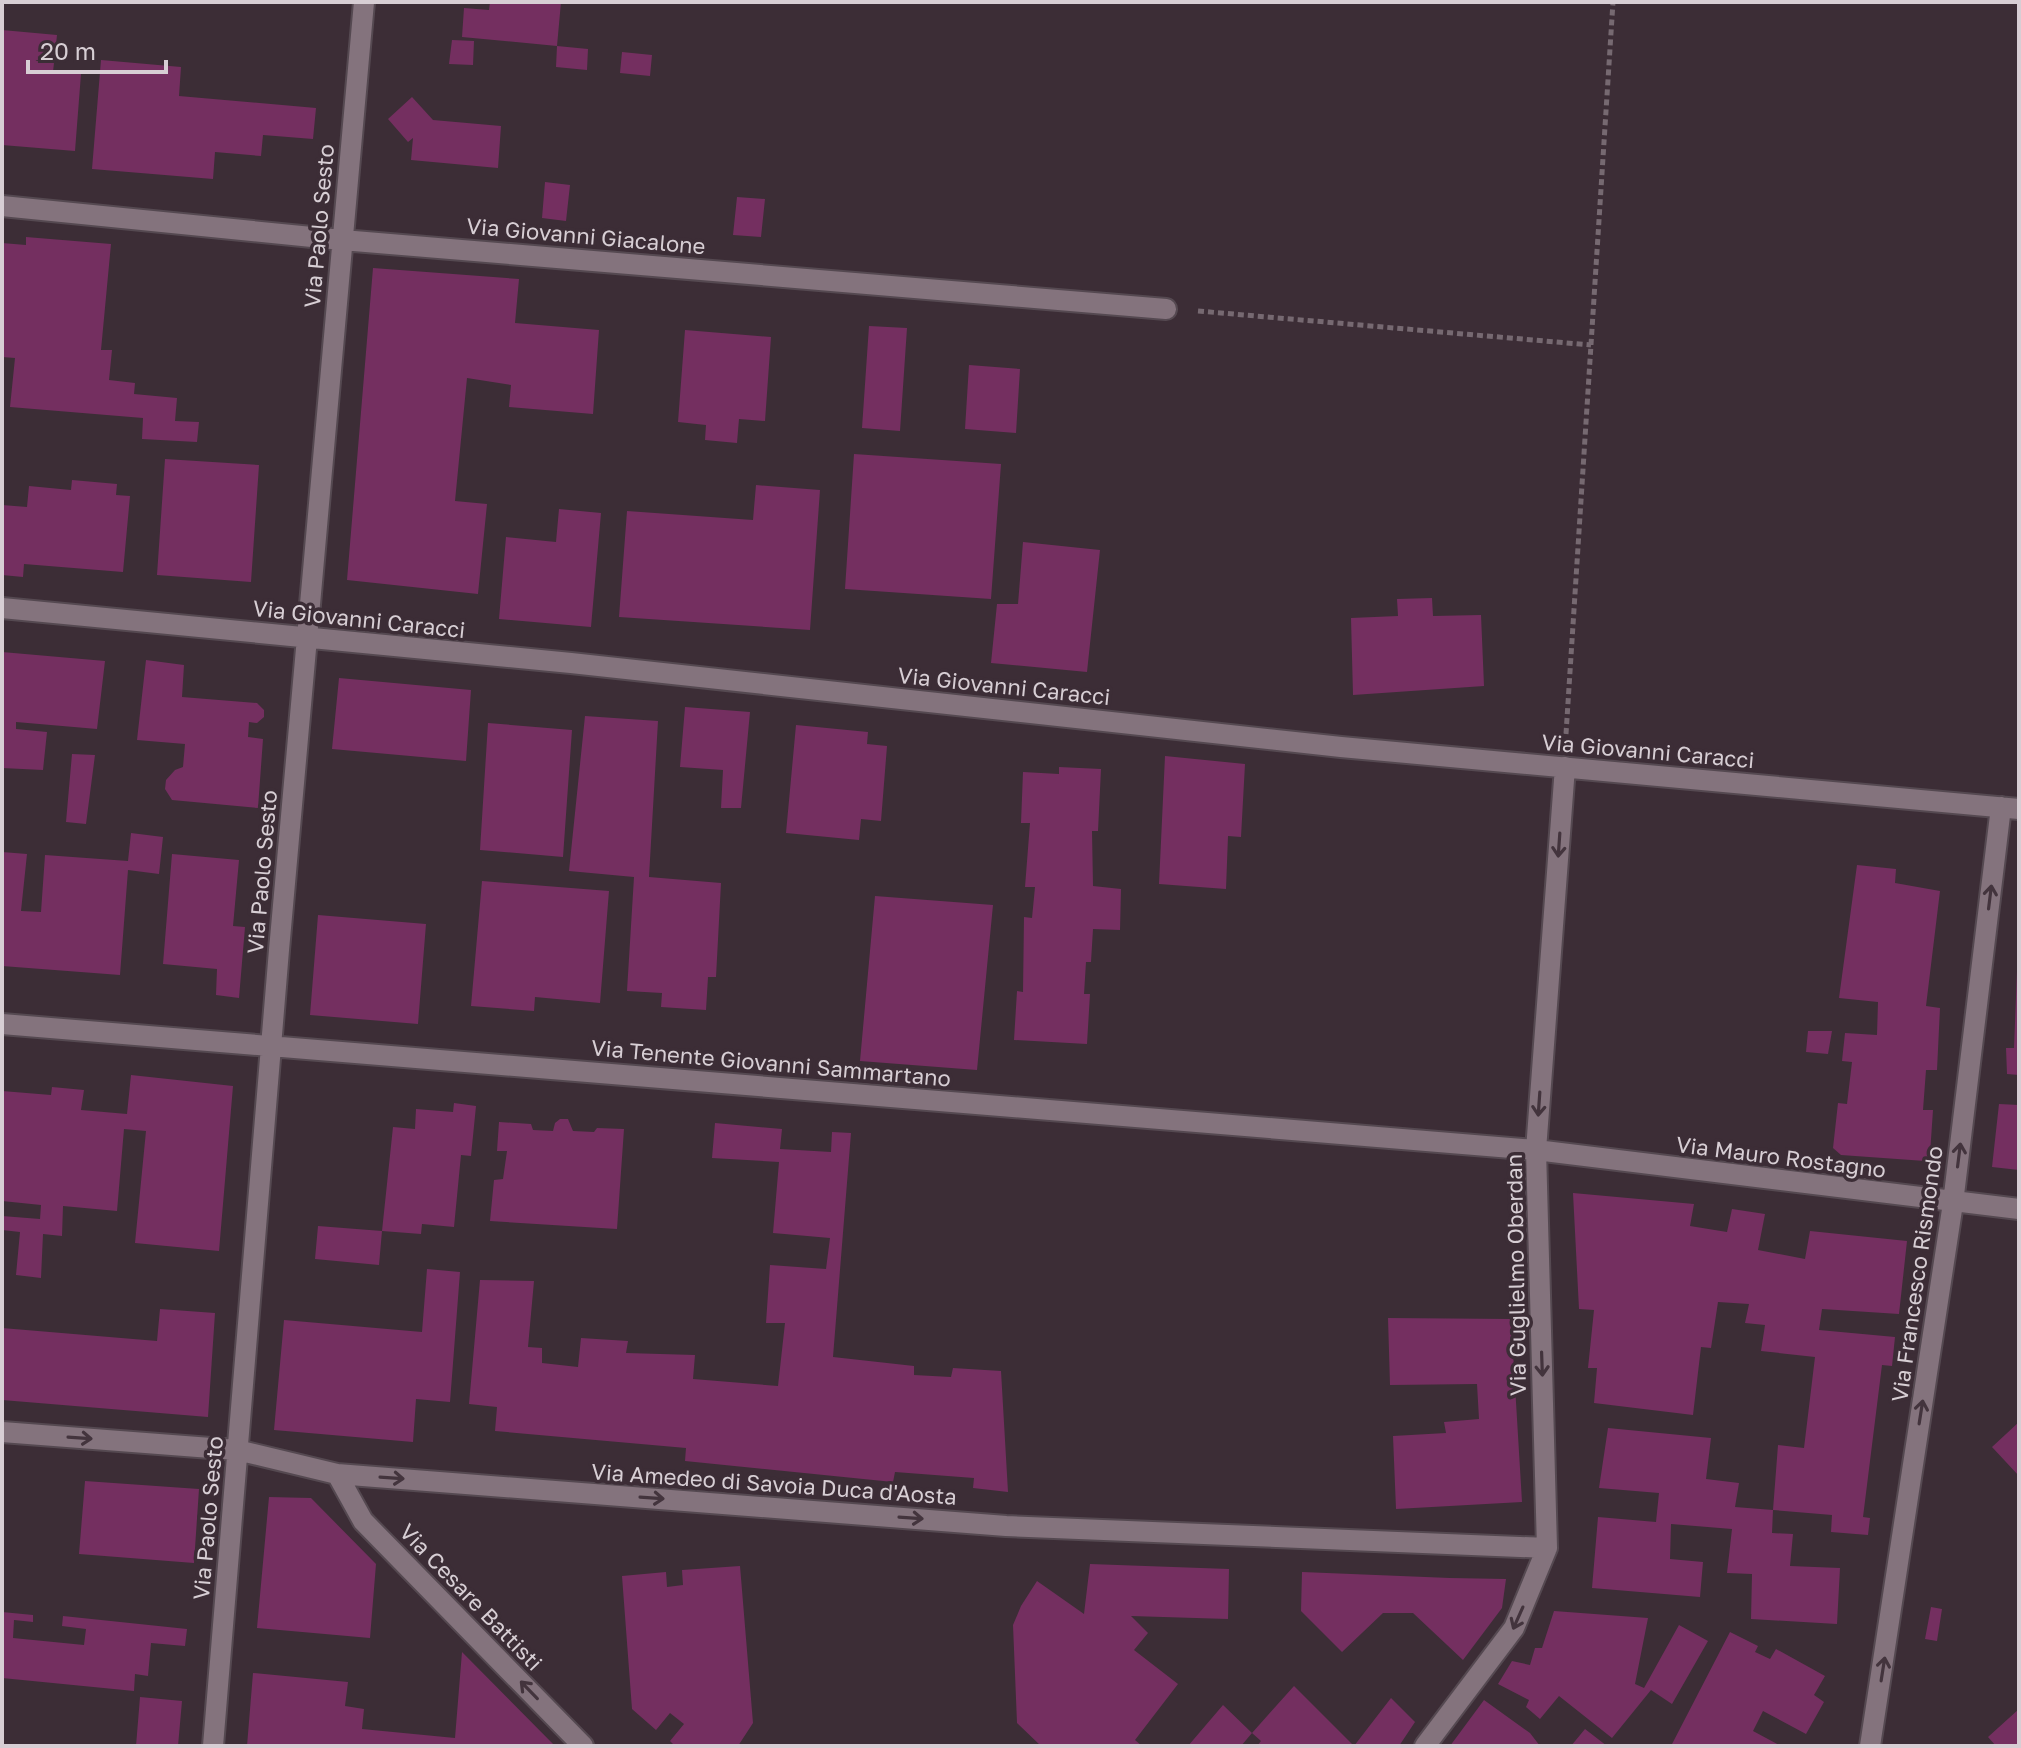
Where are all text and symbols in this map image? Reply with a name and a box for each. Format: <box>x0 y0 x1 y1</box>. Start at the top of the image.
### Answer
scale bar <box>28 24 166 74</box>
text: 20 m <box>40 36 96 65</box>
street label: Via Paolo Sesto <box>298 143 339 309</box>
street label: Via Giovanni Giacalone <box>465 212 707 259</box>
street label: Via Giovanni Caracci <box>252 594 467 643</box>
street label: Via Giovanni Caracci <box>897 661 1112 710</box>
street label: Via Giovanni Caracci <box>1541 728 1755 773</box>
street label: Via Paolo Sesto <box>241 789 282 955</box>
one-way arrow <box>1551 831 1566 858</box>
one-way arrow <box>1983 885 1998 910</box>
street label: Via Tenente Giovanni Sammartano <box>590 1033 952 1092</box>
one-way arrow <box>1531 1090 1546 1117</box>
street label: Via Mauro Rostagno <box>1675 1130 1888 1183</box>
one-way arrow <box>1951 1142 1966 1169</box>
street label: Via Francesco Rismondo <box>1885 1144 1948 1404</box>
street label: Via Guglielmo Oberdan <box>1500 1154 1531 1396</box>
one-way arrow <box>1534 1350 1550 1377</box>
one-way arrow <box>1914 1400 1929 1425</box>
one-way arrow <box>66 1431 93 1446</box>
street label: Via Paolo Sesto <box>187 1435 228 1601</box>
street label: Via Amedeo di Savoia Duca d'Aosta <box>590 1457 958 1510</box>
one-way arrow <box>378 1471 405 1486</box>
one-way arrow <box>638 1491 665 1506</box>
one-way arrow <box>897 1511 924 1526</box>
street label: Via Cesare Battisti <box>394 1518 548 1676</box>
one-way arrow <box>1510 1606 1525 1630</box>
one-way arrow <box>1876 1657 1891 1683</box>
one-way arrow <box>520 1681 539 1700</box>

